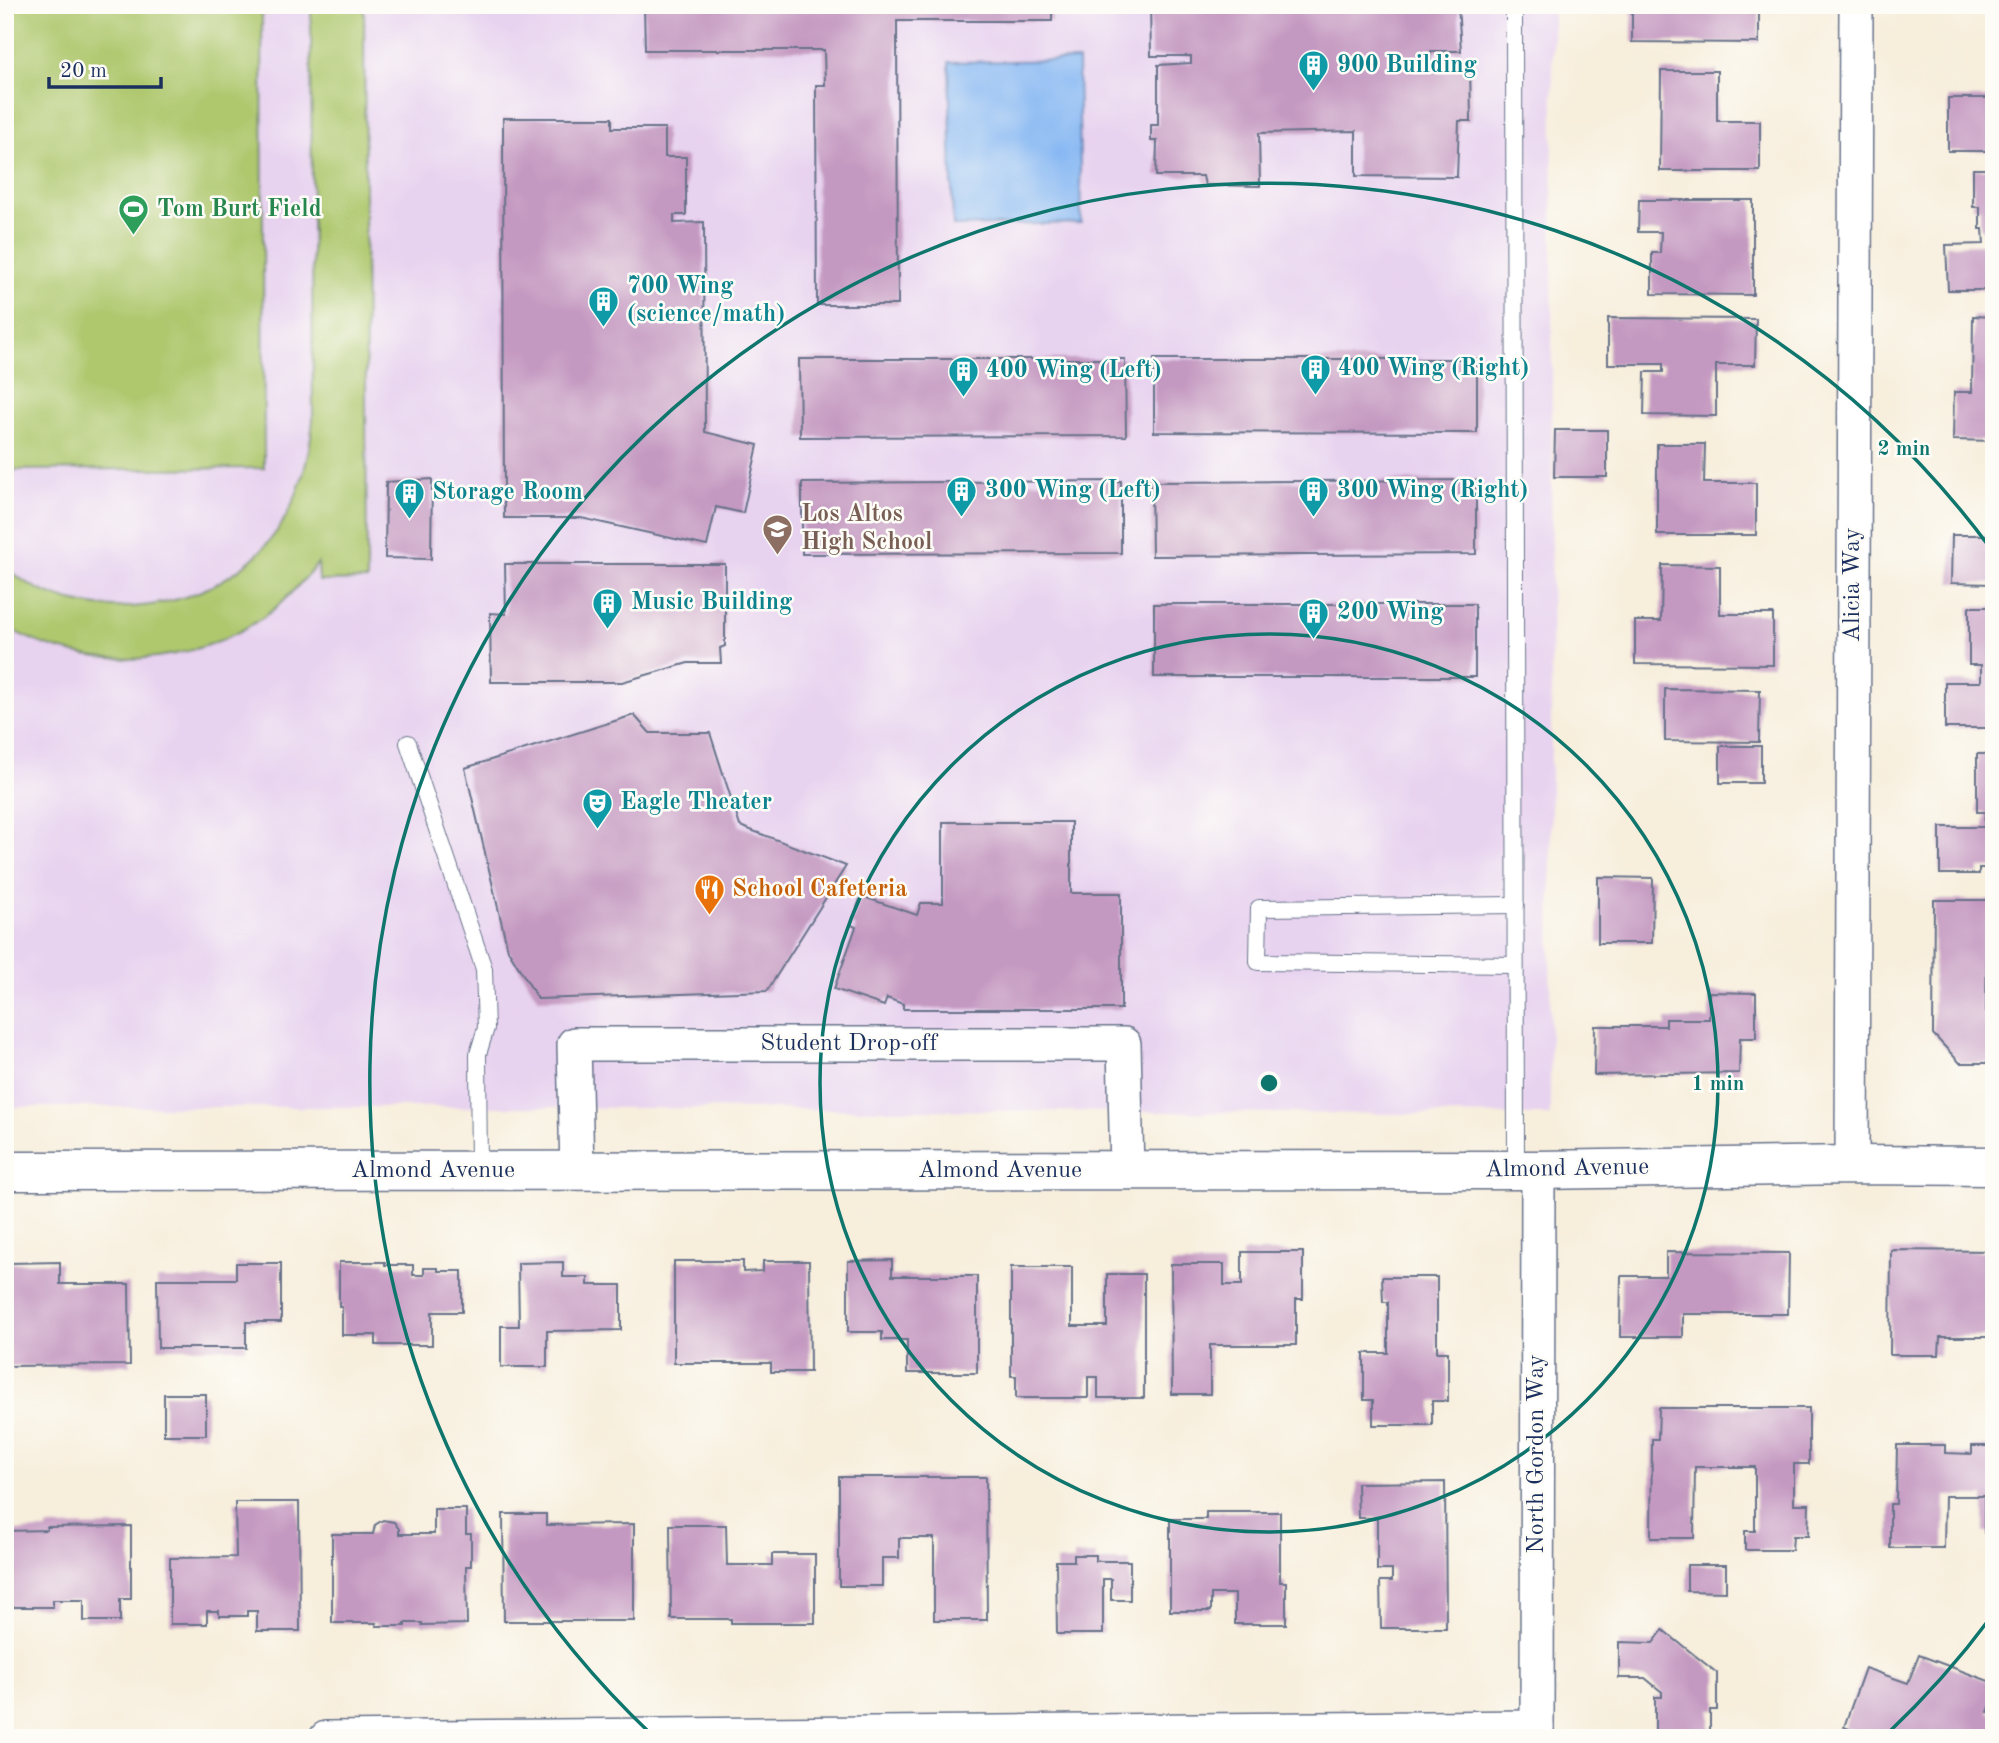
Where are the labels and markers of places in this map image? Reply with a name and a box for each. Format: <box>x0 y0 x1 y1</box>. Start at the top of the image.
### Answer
building icon: 900 Building <box>1297 49 1331 93</box>
place label: 900 Building <box>1337 54 1478 78</box>
sports icon: Tom Burt Field <box>117 193 151 237</box>
place label: Tom Burt Field <box>157 198 322 222</box>
place label: 700 Wing (science/math) <box>627 275 785 327</box>
building icon: 700 Wing (science/math) <box>587 284 621 328</box>
building icon: 400 Wing (Right) <box>1298 352 1332 396</box>
building icon: 400 Wing (Left) <box>946 354 980 398</box>
place label: 400 Wing (Right) <box>1338 356 1529 381</box>
place label: 400 Wing (Left) <box>986 358 1162 383</box>
building icon: 300 Wing (Left) <box>945 474 979 518</box>
building icon: 300 Wing (Right) <box>1297 474 1331 518</box>
building icon: Storage Room <box>392 476 426 520</box>
place label: 300 Wing (Left) <box>985 478 1161 503</box>
place label: 300 Wing (Right) <box>1337 478 1528 503</box>
place label: Storage Room <box>432 481 583 505</box>
place label: Los Altos High School <box>801 503 932 555</box>
school or university icon: Los Altos High School <box>761 512 795 556</box>
building icon: Music Building <box>591 586 625 630</box>
place label: Music Building <box>631 591 793 615</box>
building icon: 200 Wing <box>1297 596 1331 640</box>
place label: 200 Wing <box>1337 601 1444 625</box>
theatre icon: Eagle Theater <box>580 786 614 830</box>
place label: Eagle Theater <box>620 791 772 815</box>
restaurant icon: School Cafeteria <box>692 873 726 917</box>
place label: School Cafeteria <box>732 878 907 902</box>
centre of rings <box>1257 1071 1281 1095</box>

